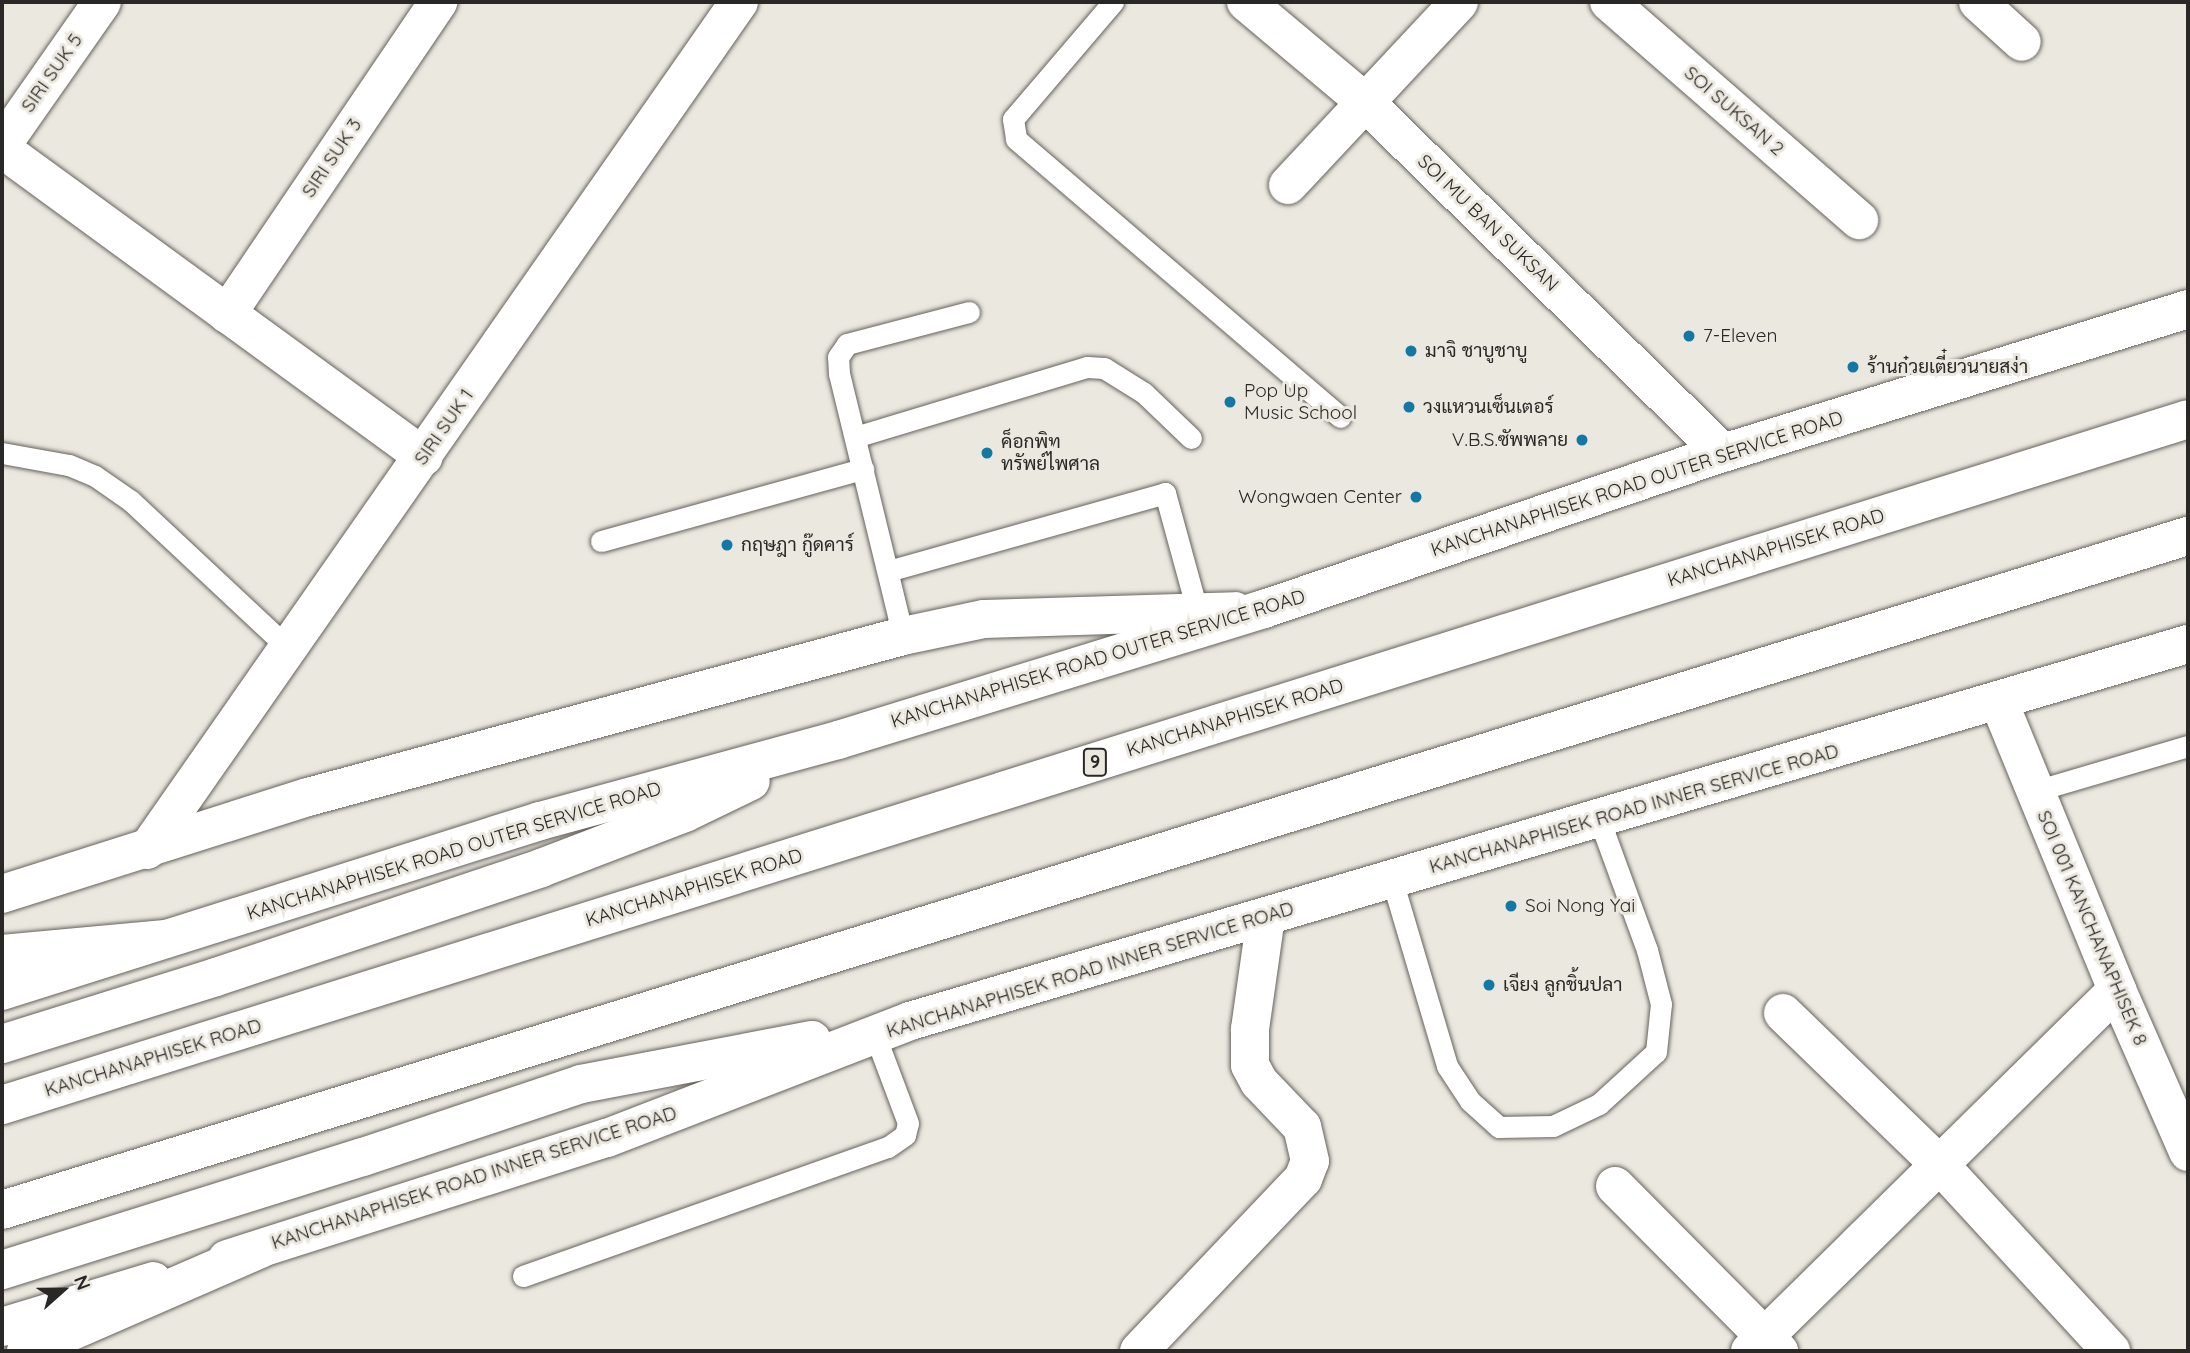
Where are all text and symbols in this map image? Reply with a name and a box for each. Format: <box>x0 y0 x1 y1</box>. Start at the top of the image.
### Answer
street label: SIRI SUK 5 <box>17 29 87 117</box>
street label: SOI SUKSAN 2 <box>1680 62 1788 160</box>
street label: SIRI SUK 3 <box>297 114 367 202</box>
street label: SOI MU BAN SUKSAN <box>1413 150 1563 296</box>
place label: 7-Eleven <box>1703 325 1777 347</box>
marker: 7-Eleven <box>1681 328 1697 344</box>
place label: มาจิ ชาบูชาบู <box>1425 340 1528 362</box>
marker: มาจิ ชาบูชาบู <box>1403 343 1419 359</box>
place label: ร้านก๋วยเตี๋ยวนายสง่า <box>1867 356 2028 378</box>
marker: ร้านก๋วยเตี๋ยวนายสง่า <box>1845 359 1861 375</box>
place label: Pop Up Music School <box>1244 380 1357 424</box>
street label: SIRI SUK 1 <box>410 385 478 469</box>
marker: Pop Up Music School <box>1222 394 1238 410</box>
place label: วงแหวนเซ็นเตอร์ <box>1423 396 1554 418</box>
marker: วงแหวนเซ็นเตอร์ <box>1401 399 1417 415</box>
street label: KANCHANAPHISEK ROAD OUTER SERVICE ROAD <box>1428 406 1846 562</box>
place label: V.B.S.ซัพพลาย <box>1452 429 1568 451</box>
place label: ค็อกพิท ทรัพย์ไพศาล <box>1001 431 1100 475</box>
marker: V.B.S.ซัพพลาย <box>1574 432 1590 448</box>
marker: ค็อกพิท ทรัพย์ไพศาล <box>979 445 995 461</box>
place label: Wongwaen Center <box>1238 486 1402 508</box>
marker: Wongwaen Center <box>1408 489 1424 505</box>
street label: KANCHANAPHISEK ROAD <box>1665 504 1887 592</box>
place label: กฤษฎา กู๊ดคาร์ <box>741 534 854 556</box>
marker: กฤษฎา กู๊ดคาร์ <box>719 537 735 553</box>
street label: KANCHANAPHISEK ROAD OUTER SERVICE ROAD <box>888 585 1308 733</box>
street label: KANCHANAPHISEK ROAD <box>1124 674 1346 762</box>
street label: KANCHANAPHISEK ROAD INNER SERVICE ROAD <box>1427 740 1841 878</box>
road number: 9 <box>1083 748 1107 776</box>
street label: KANCHANAPHISEK ROAD OUTER SERVICE ROAD <box>244 777 664 925</box>
street label: SOI 001 KANCHANAPHISEK 8 <box>2032 807 2152 1049</box>
street label: KANCHANAPHISEK ROAD <box>583 844 805 932</box>
place label: Soi Nong Yai <box>1525 895 1635 917</box>
street label: KANCHANAPHISEK ROAD INNER SERVICE ROAD <box>884 897 1296 1043</box>
marker: Soi Nong Yai <box>1503 898 1519 914</box>
place label: เจียง ลูกชิ้นปลา <box>1503 974 1622 996</box>
marker: เจียง ลูกชิ้นปลา <box>1481 977 1497 993</box>
street label: KANCHANAPHISEK ROAD <box>42 1014 264 1102</box>
street label: KANCHANAPHISEK ROAD INNER SERVICE ROAD <box>269 1102 679 1254</box>
north arrow <box>28 1255 98 1325</box>
text: N <box>69 1272 96 1293</box>

